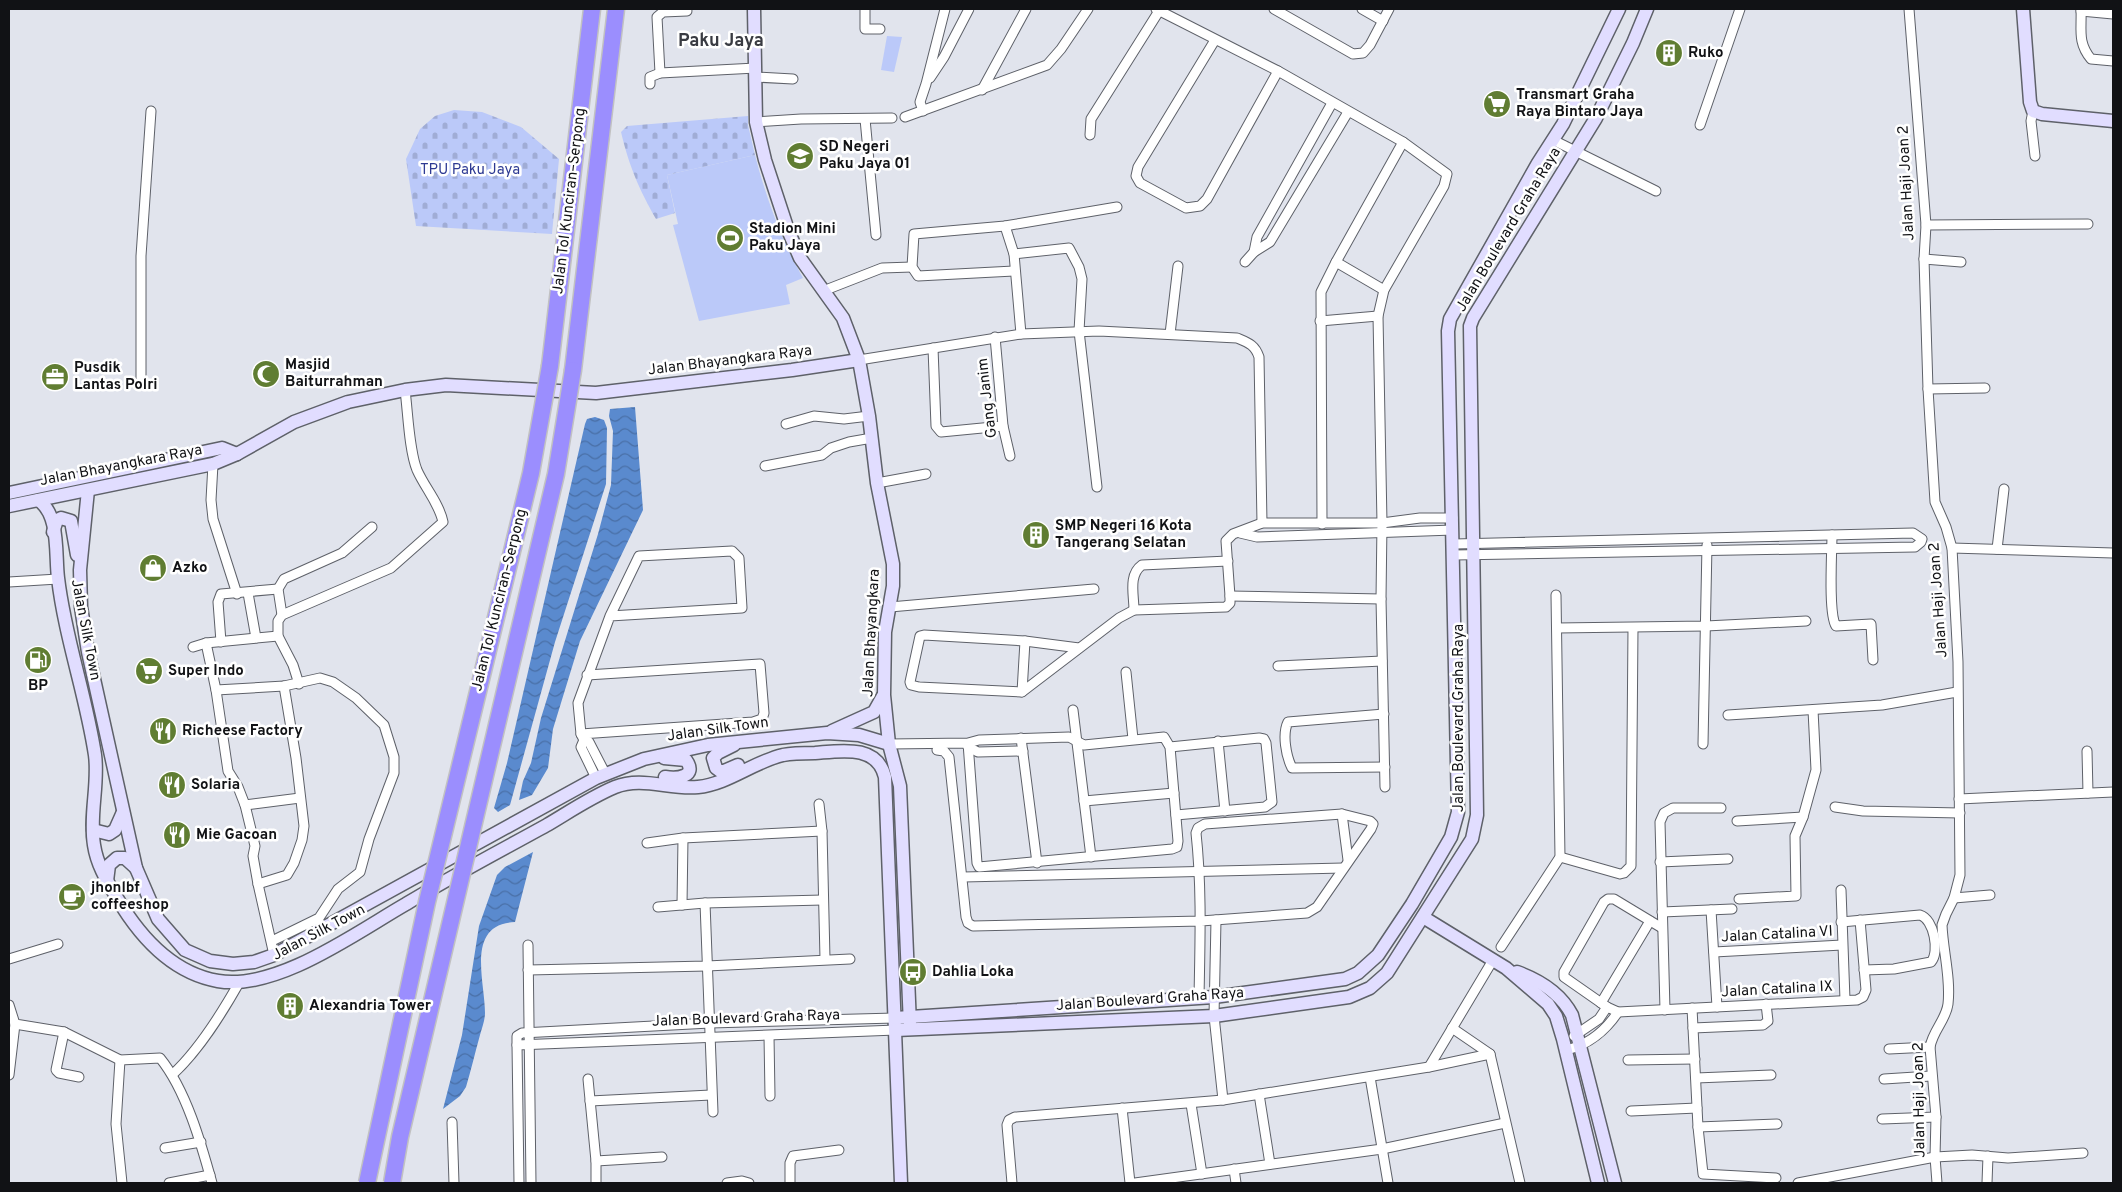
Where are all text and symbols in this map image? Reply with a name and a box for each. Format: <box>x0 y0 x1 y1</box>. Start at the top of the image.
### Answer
district label: Paku Jaya <box>678 30 764 53</box>
building icon: Ruko <box>1654 38 1684 68</box>
place label: Ruko <box>1688 44 1724 63</box>
place label: Transmart Graha Raya Bintaro Jaya <box>1516 86 1643 122</box>
supermarket icon: Transmart Graha Raya Bintaro Jaya <box>1482 89 1512 119</box>
street label: Jalan Tol Kunciran–Serpong <box>549 107 591 295</box>
street label: Jalan Haji Joan 2 <box>1894 125 1920 241</box>
place label: SD Negeri Paku Jaya 01 <box>819 138 910 174</box>
school or university icon: SD Negeri Paku Jaya 01 <box>785 141 815 171</box>
street label: Jalan Boulevard Graha Raya <box>1452 144 1566 316</box>
park label: TPU Paku Jaya <box>420 161 520 180</box>
place label: Stadion Mini Paku Jaya <box>749 220 836 256</box>
sports icon: Stadion Mini Paku Jaya <box>715 223 745 253</box>
street label: Jalan Bhayangkara Raya <box>647 342 813 380</box>
place label: Masjid Baiturrahman <box>285 356 383 392</box>
street label: Gang Janim <box>974 357 1002 439</box>
place label: Pusdik Lantas Polri <box>74 359 158 395</box>
mosque icon: Masjid Baiturrahman <box>251 359 281 389</box>
office icon: Pusdik Lantas Polri <box>40 362 70 392</box>
street label: Jalan Bhayangkara Raya <box>38 441 204 491</box>
street label: Jalan Tol Kunciran–Serpong <box>468 507 532 693</box>
place label: SMP Negeri 16 Kota Tangerang Selatan <box>1055 517 1192 553</box>
building icon: SMP Negeri 16 Kota Tangerang Selatan <box>1021 520 1051 550</box>
street label: Jalan Haji Joan 2 <box>1925 542 1953 658</box>
shop icon: Azko <box>138 553 168 583</box>
place label: Azko <box>172 559 207 578</box>
street label: Jalan Bhayangkara <box>859 568 885 698</box>
street label: Jalan Silk Town <box>66 578 104 682</box>
street label: Jalan Boulevard Graha Raya <box>1450 624 1469 812</box>
fuel station icon: BP <box>23 645 53 675</box>
supermarket icon: Super Indo <box>134 656 164 686</box>
place label: Super Indo <box>168 662 244 681</box>
place label: BP <box>28 677 48 696</box>
street label: Jalan Silk Town <box>666 713 770 747</box>
restaurant icon: Richeese Factory <box>148 716 178 746</box>
place label: Richeese Factory <box>182 722 303 741</box>
restaurant icon: Solaria <box>157 770 187 800</box>
place label: Solaria <box>191 776 240 795</box>
restaurant icon: Mie Gacoan <box>162 820 192 850</box>
place label: Mie Gacoan <box>196 826 277 845</box>
place label: jhonlbf coffeeshop <box>90 879 169 915</box>
cafe icon: jhonlbf coffeeshop <box>57 882 87 912</box>
street label: Jalan Silk Town <box>269 901 369 965</box>
street label: Jalan Catalina VI <box>1721 923 1833 947</box>
bus stop icon: Dahlia Loka <box>898 957 928 987</box>
place label: Dahlia Loka <box>932 963 1014 982</box>
street label: Jalan Catalina IX <box>1721 978 1833 1002</box>
street label: Jalan Boulevard Graha Raya <box>1055 984 1245 1016</box>
building icon: Alexandria Tower <box>275 991 305 1021</box>
place label: Alexandria Tower <box>309 997 432 1016</box>
street label: Jalan Boulevard Graha Raya <box>652 1006 840 1032</box>
street label: Jalan Haji Joan 2 <box>1909 1042 1931 1158</box>

